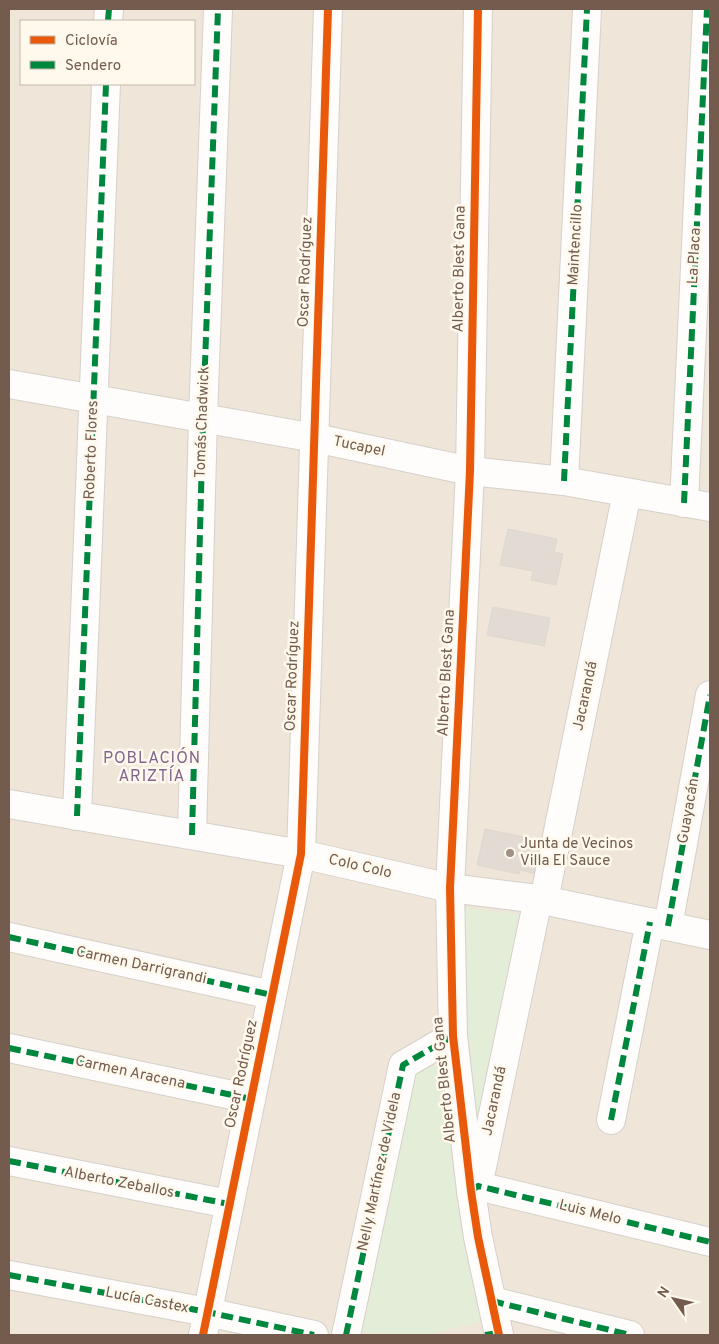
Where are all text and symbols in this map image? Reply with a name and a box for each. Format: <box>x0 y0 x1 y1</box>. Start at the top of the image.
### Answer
legend <box>20 20 195 85</box>
text: Ciclovía <box>65 32 118 51</box>
text: Sendero <box>65 57 121 76</box>
street label: Maintencillo <box>564 204 588 286</box>
street label: Alberto Blest Gana <box>449 205 471 333</box>
street label: Oscar Rodríguez <box>295 216 317 328</box>
street label: La Placa <box>684 227 706 285</box>
street label: Tomás Chadwick <box>192 366 214 478</box>
street label: Roberto Flores <box>81 400 103 500</box>
street label: Tucapel <box>331 432 387 462</box>
street label: Alberto Blest Gana <box>434 609 460 737</box>
street label: Oscar Rodríguez <box>282 620 304 732</box>
street label: Jacarandá <box>569 660 603 732</box>
district label: POBLACIÓN ARIZTÍA <box>103 747 201 787</box>
street label: Guayacán <box>674 777 704 845</box>
place label: Junta de Vecinos Villa El Sauce <box>520 835 633 871</box>
marker: Junta de Vecinos Villa El Sauce <box>504 847 516 859</box>
street label: Colo Colo <box>326 850 394 884</box>
street label: Carmen Darrigrandi <box>74 943 208 989</box>
street label: Alberto Blest Gana <box>429 1016 461 1144</box>
street label: Oscar Rodríguez <box>221 1018 263 1130</box>
street label: Carmen Aracena <box>73 1052 187 1094</box>
street label: Jacarandá <box>478 1065 512 1137</box>
street label: Nelly Martínez de Videla <box>354 1091 406 1253</box>
street label: Alberto Zeballos <box>62 1163 176 1203</box>
street label: Luis Melo <box>557 1196 623 1230</box>
north arrow <box>649 1274 699 1324</box>
street label: Lucía Castex <box>104 1284 191 1318</box>
text: N <box>655 1284 674 1301</box>

